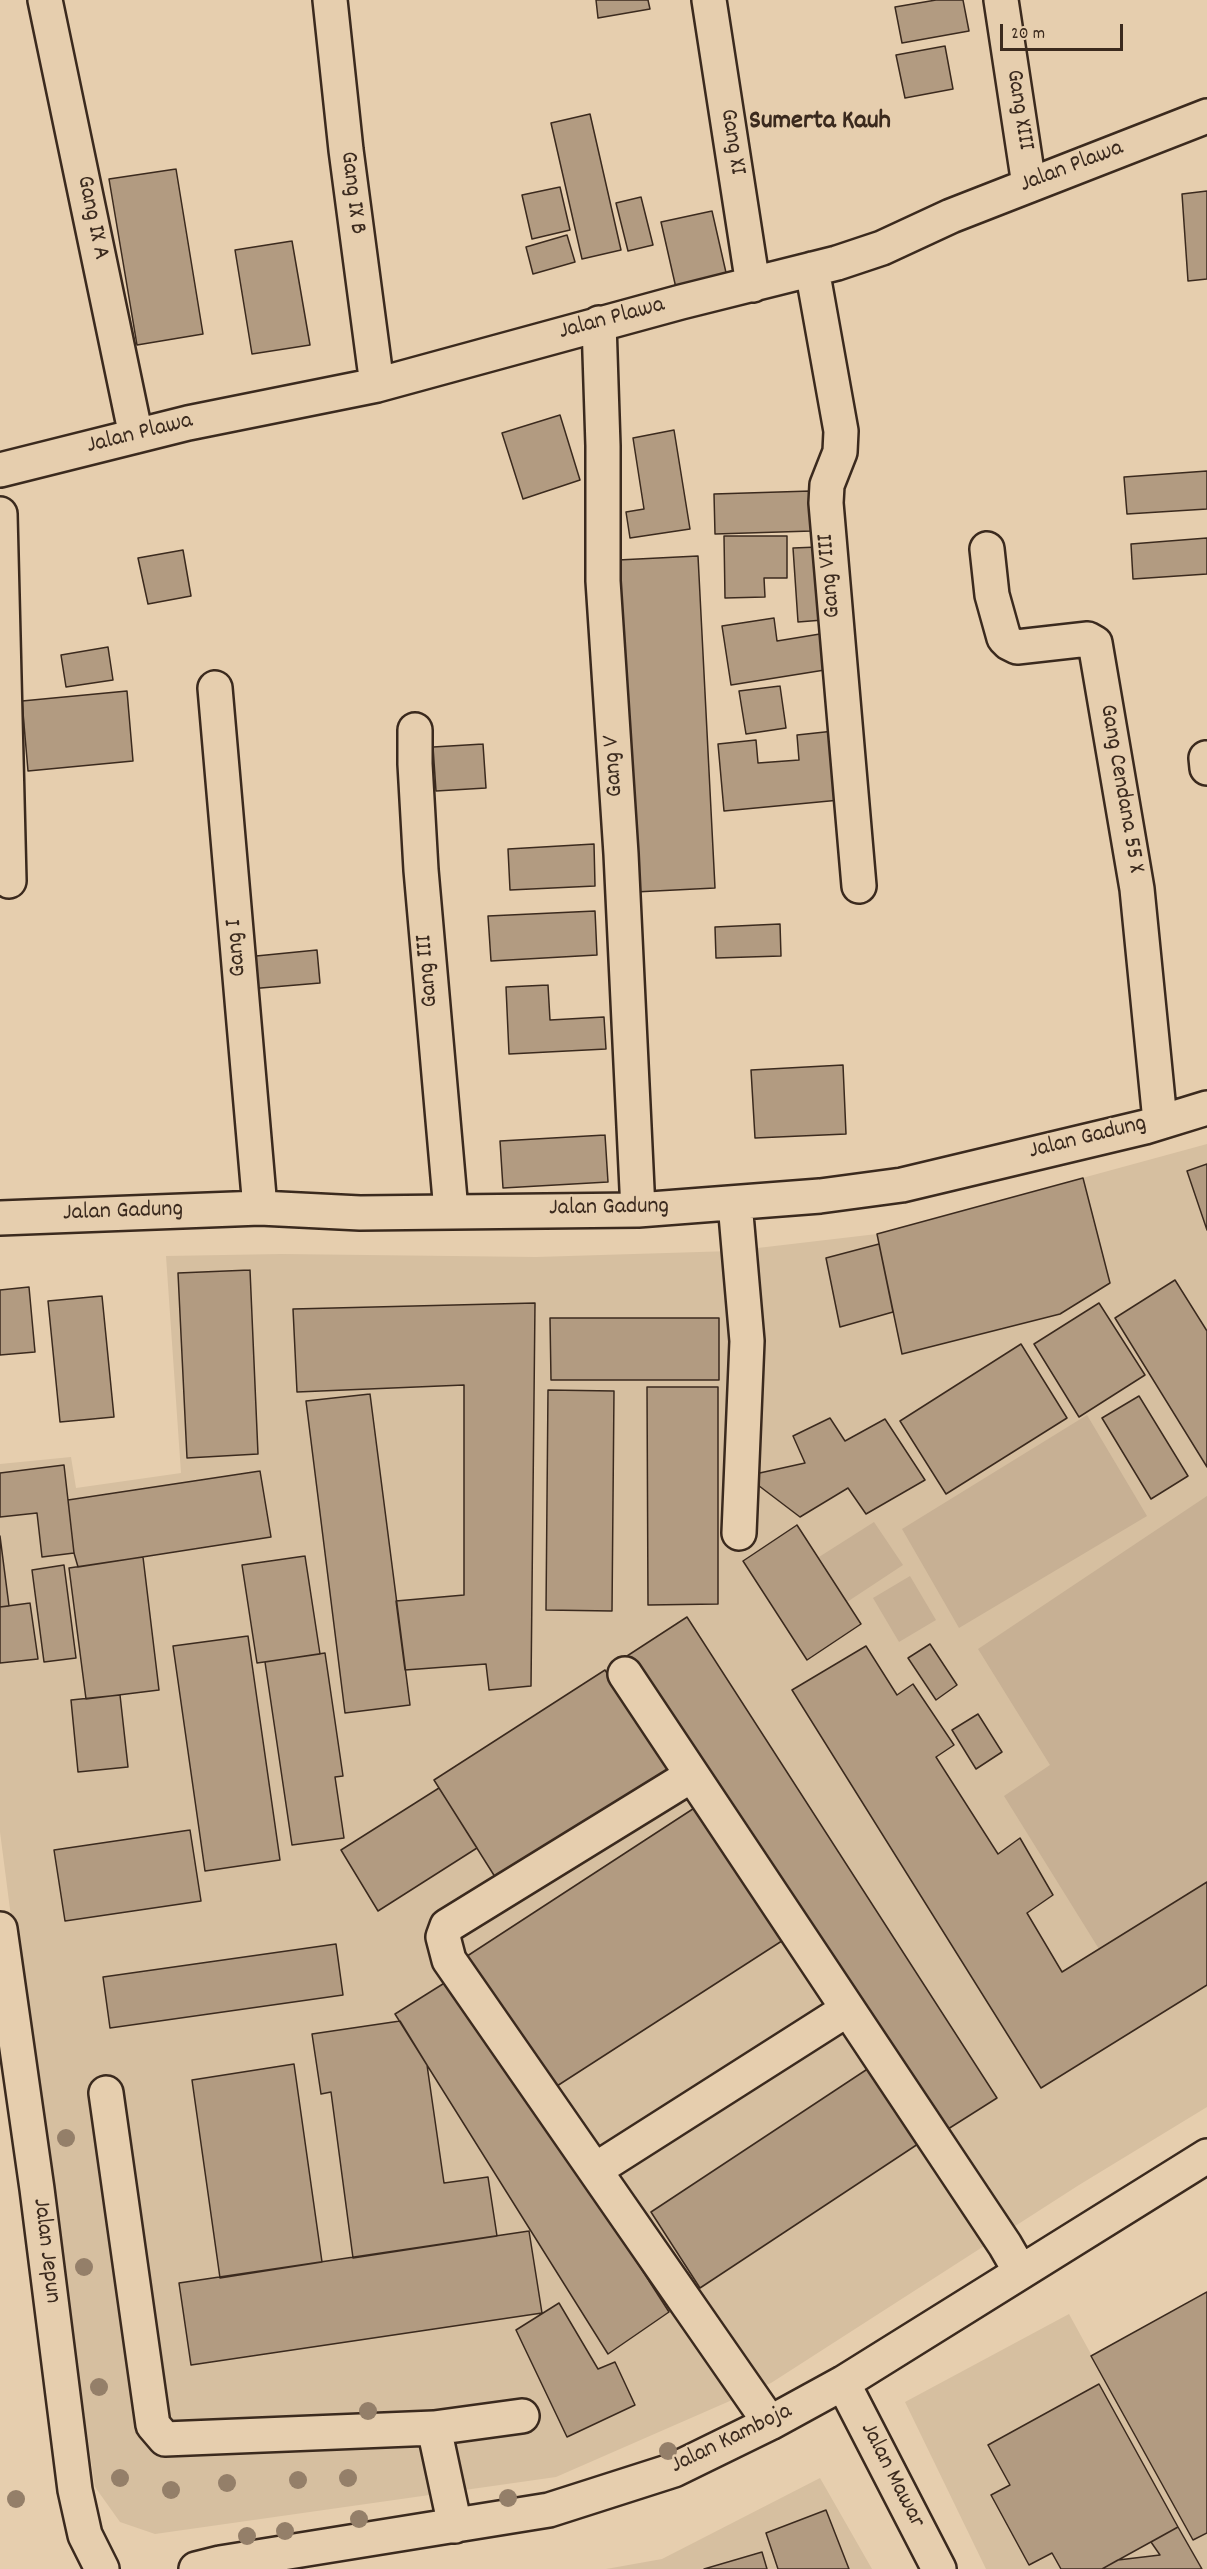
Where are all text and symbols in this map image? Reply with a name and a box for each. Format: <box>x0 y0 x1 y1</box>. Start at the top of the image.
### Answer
scale bar <box>1003 12 1126 50</box>
text: 20 m <box>1011 22 1045 47</box>
street label: Gang XIII <box>997 68 1039 152</box>
street label: Gang XI <box>712 107 750 177</box>
district label: Sumerta Kauh <box>749 107 891 139</box>
street label: Jalan Plawa <box>1016 135 1128 201</box>
street label: Gang IX B <box>332 150 370 236</box>
street label: Gang IX A <box>68 173 114 263</box>
street label: Jalan Plawa <box>556 292 668 348</box>
street label: Jalan Plawa <box>84 408 196 462</box>
street label: Gang VIII <box>813 533 849 619</box>
street label: Gang Cendana 55 X <box>1091 703 1149 875</box>
street label: Gang V <box>598 734 632 798</box>
street label: Gang I <box>221 918 255 978</box>
street label: Gang III <box>411 933 447 1009</box>
street label: Jalan Gadung <box>1026 1110 1150 1168</box>
street label: Jalan Gadung <box>549 1194 669 1224</box>
street label: Jalan Gadung <box>62 1197 184 1229</box>
street label: Jalan Jepun <box>24 2197 66 2305</box>
street label: Jalan Kamboja <box>667 2398 797 2482</box>
street label: Jalan Mawar <box>852 2418 930 2534</box>

